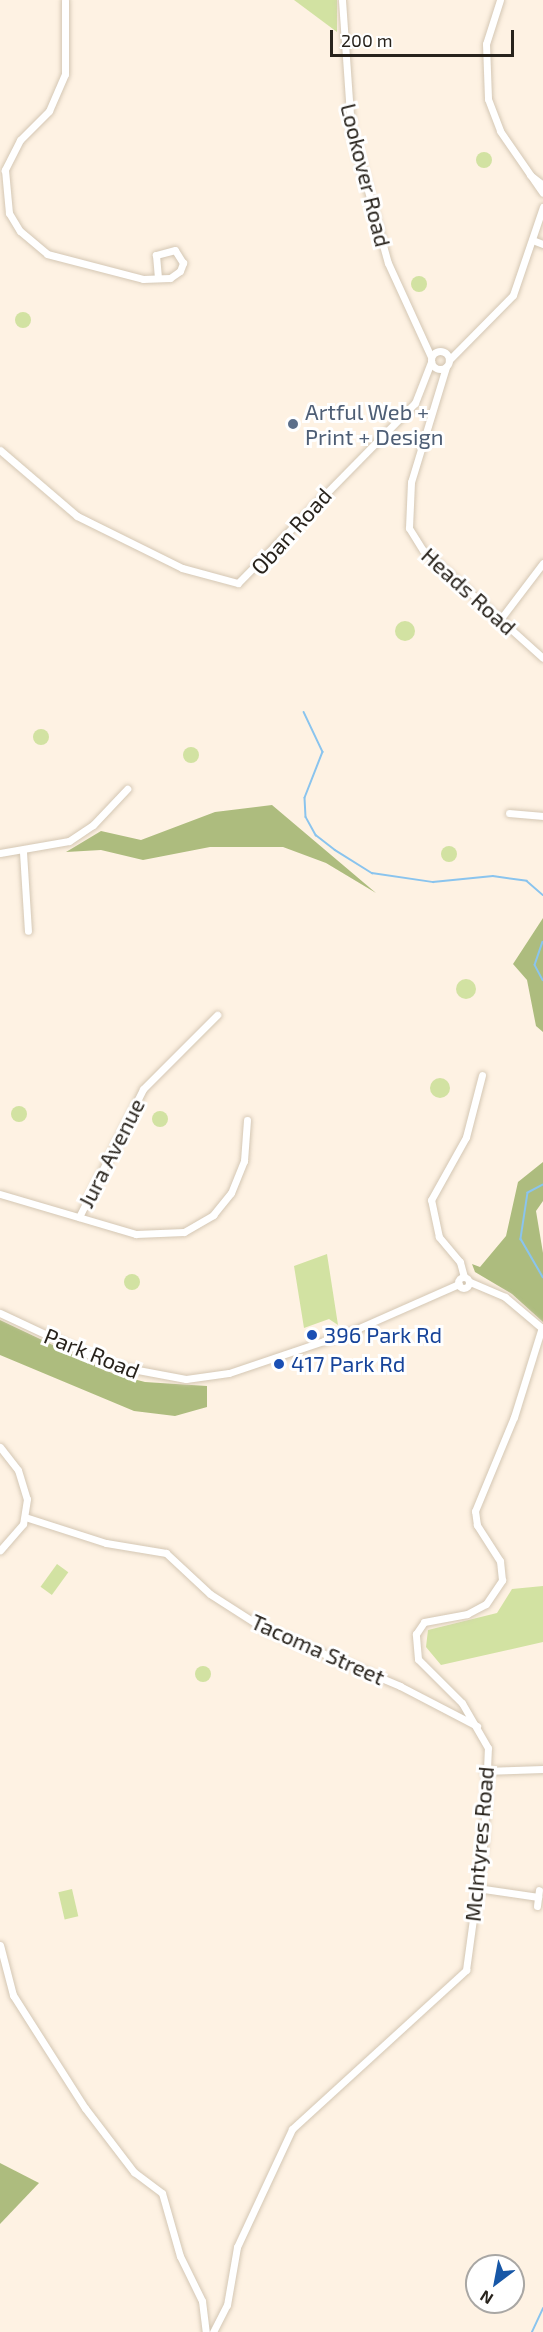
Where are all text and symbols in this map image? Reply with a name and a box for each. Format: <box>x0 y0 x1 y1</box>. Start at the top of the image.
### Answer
scale bar <box>333 18 518 56</box>
text: 200 m <box>341 29 393 51</box>
street label: Lookover Road <box>335 100 397 250</box>
place label: Artful Web + Print + Design <box>305 398 443 450</box>
marker: Artful Web + Print + Design <box>286 417 300 431</box>
street label: Oban Road <box>245 482 337 580</box>
street label: Heads Road <box>416 542 522 640</box>
street label: Jura Avenue <box>72 1094 150 1212</box>
street label: Park Road <box>40 1322 144 1384</box>
place label: 396 Park Rd <box>324 1322 442 1348</box>
marker: 396 Park Rd <box>305 1328 319 1342</box>
place label: 417 Park Rd <box>291 1351 406 1377</box>
marker: 417 Park Rd <box>272 1357 286 1371</box>
street label: Tacoma Street <box>247 1608 389 1690</box>
street label: McIntyres Road <box>459 1765 499 1923</box>
north arrow <box>465 2254 525 2314</box>
text: N <box>476 2287 496 2309</box>

